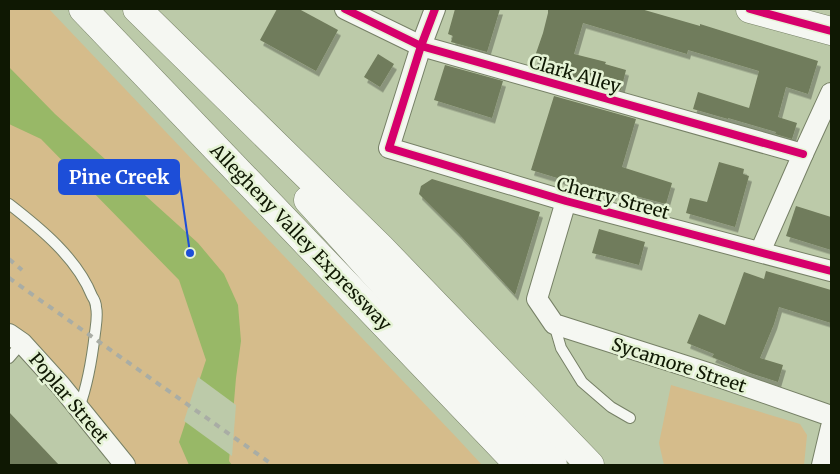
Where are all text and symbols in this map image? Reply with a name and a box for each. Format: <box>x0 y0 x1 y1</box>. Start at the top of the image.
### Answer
street label: Clark Alley <box>527 50 624 98</box>
street label: Allegheny Valley Expressway <box>205 138 397 336</box>
callout: Pine Creek <box>59 160 179 194</box>
text: Pine Creek <box>69 165 170 189</box>
street label: Cherry Street <box>554 172 672 224</box>
street label: Sycamore Street <box>609 332 749 398</box>
street label: Poplar Street <box>24 348 114 448</box>

